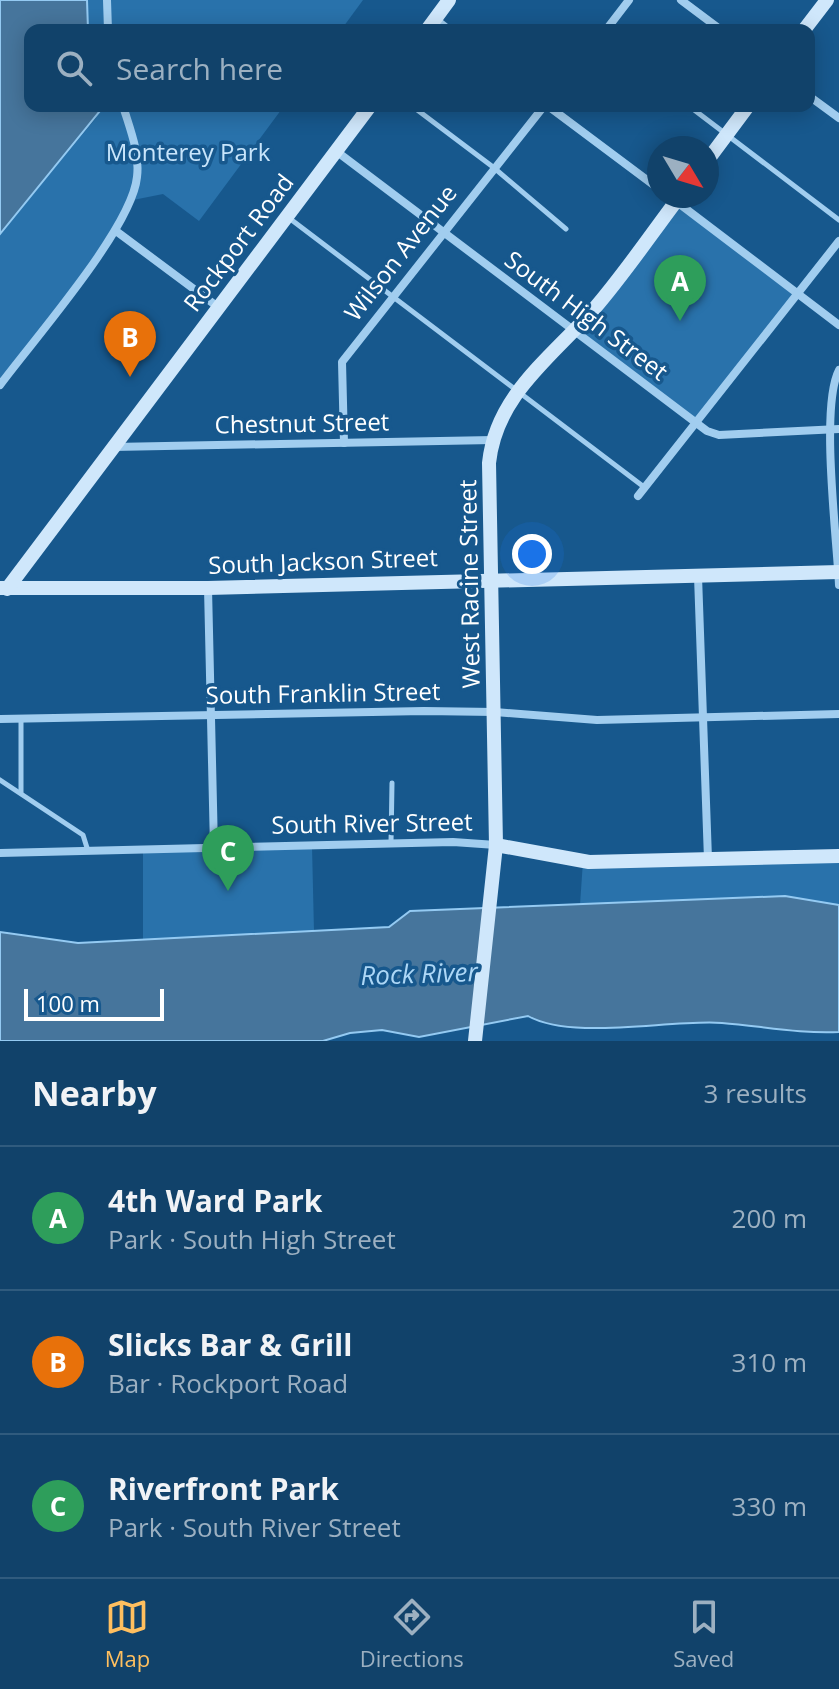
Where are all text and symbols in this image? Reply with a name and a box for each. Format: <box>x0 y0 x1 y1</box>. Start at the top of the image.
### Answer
search box <box>24 24 815 112</box>
icon: search <box>52 46 96 90</box>
text: Search here <box>116 48 283 89</box>
park label: Monterey Park <box>106 135 271 168</box>
north arrow <box>647 136 719 208</box>
street label: Rockport Road <box>175 167 300 318</box>
street label: Wilson Avenue <box>336 177 464 327</box>
street label: South High Street <box>498 242 675 387</box>
pin: A <box>654 255 706 321</box>
pin: B <box>104 311 156 377</box>
street label: Chestnut Street <box>214 404 390 441</box>
street label: West Racine Street <box>450 479 487 689</box>
your location <box>512 534 552 574</box>
street label: South Jackson Street <box>208 540 438 581</box>
street label: South Franklin Street <box>205 674 441 711</box>
street label: South River Street <box>271 804 473 841</box>
pin: C <box>202 825 254 891</box>
water label: Rock River <box>360 953 480 993</box>
scale bar <box>24 985 164 1021</box>
text: 100 m <box>36 988 100 1018</box>
text: Nearby <box>32 1070 157 1116</box>
text: 3 results <box>704 1075 807 1111</box>
text: 4th Ward Park <box>108 1180 322 1221</box>
text: A <box>49 1200 67 1236</box>
text: 200 m <box>732 1200 807 1236</box>
text: Park · South High Street <box>108 1221 396 1257</box>
text: Slicks Bar & Grill <box>108 1324 352 1365</box>
text: B <box>49 1344 67 1380</box>
text: 310 m <box>732 1344 807 1380</box>
text: Bar · Rockport Road <box>108 1365 348 1401</box>
text: Riverfront Park <box>108 1468 339 1509</box>
text: C <box>50 1488 66 1524</box>
text: 330 m <box>732 1488 807 1524</box>
text: Park · South River Street <box>108 1509 401 1545</box>
tab: Map <box>105 1595 150 1673</box>
tab: Directions <box>360 1595 464 1673</box>
tab: Saved <box>673 1595 734 1673</box>

